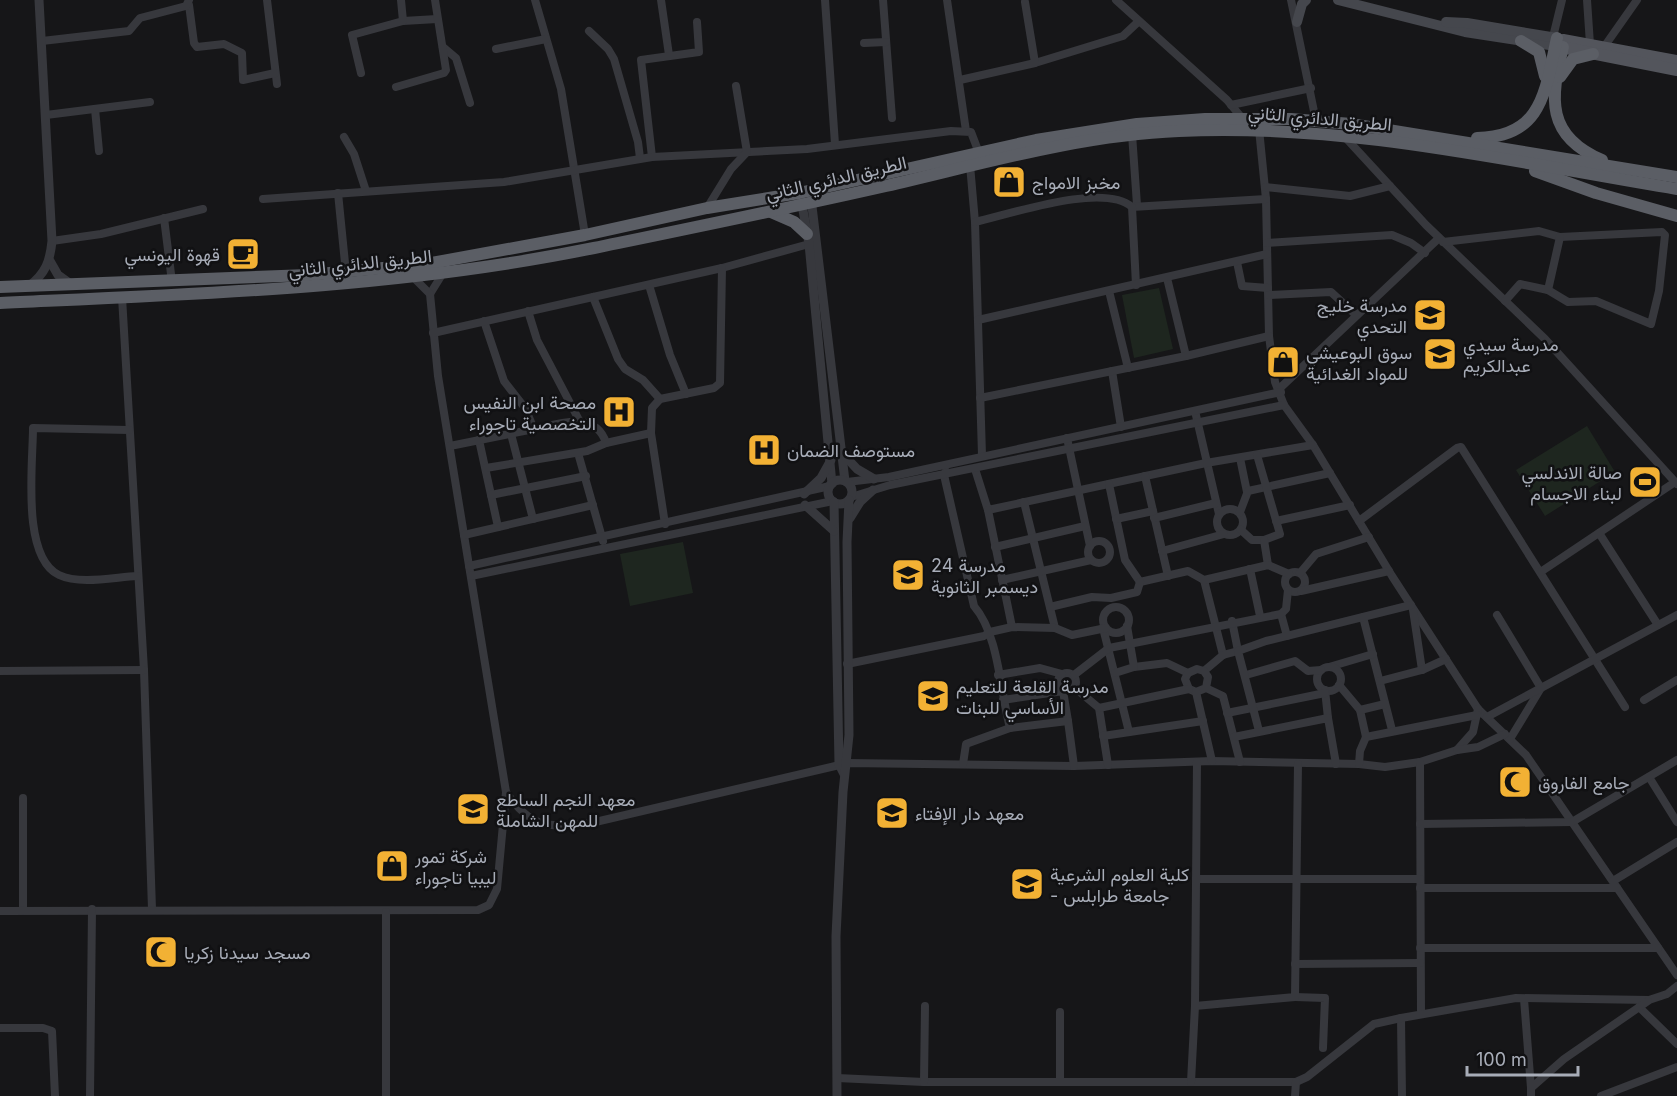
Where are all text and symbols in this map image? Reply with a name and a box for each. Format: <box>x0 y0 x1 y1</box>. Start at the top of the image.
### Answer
street label: الطريق الدائري الثاني <box>1247 101 1393 140</box>
street label: الطريق الدائري الثاني <box>763 152 910 209</box>
shop icon: مخبز الامواج <box>991 164 1027 200</box>
place label: مخبز الامواج <box>1032 172 1120 195</box>
cafe icon: قهوة اليونسي <box>225 236 261 272</box>
place label: قهوة اليونسي <box>124 244 220 270</box>
street label: الطريق الدائري الثاني <box>287 245 433 286</box>
place label: مدرسة خليج التحدي <box>1317 295 1407 342</box>
school or university icon: مدرسة خليج التحدي <box>1412 297 1448 333</box>
place label: مدرسة سيدي عبدالكريم <box>1463 334 1559 378</box>
school or university icon: مدرسة سيدي عبدالكريم <box>1422 336 1458 372</box>
place label: سوق البوعيشي للمواد الغدائية <box>1306 342 1412 385</box>
shop icon: سوق البوعيشي للمواد الغدائية <box>1265 344 1301 380</box>
place label: مصحة ابن النفيس التخصصية تاجوراء <box>464 392 596 435</box>
hospital icon: مصحة ابن النفيس التخصصية تاجوراء <box>601 394 637 430</box>
hospital icon: مستوصف الضمان <box>746 432 782 468</box>
place label: مستوصف الضمان <box>787 440 915 462</box>
place label: صالة الاندلسي لبناء الاجسام <box>1521 462 1622 506</box>
sports icon: صالة الاندلسي لبناء الاجسام <box>1627 464 1663 500</box>
place label: مدرسة 24 ديسمبر الثانوية <box>931 555 1038 598</box>
school or university icon: مدرسة 24 ديسمبر الثانوية <box>890 557 926 593</box>
place label: مدرسة القلعة للتعليم الأساسي للبنات <box>956 676 1109 723</box>
school or university icon: مدرسة القلعة للتعليم الأساسي للبنات <box>915 678 951 714</box>
mosque icon: جامع الفاروق <box>1497 764 1533 800</box>
place label: جامع الفاروق <box>1538 772 1630 795</box>
place label: معهد النجم الساطع للمهن الشاملة <box>496 789 635 832</box>
school or university icon: معهد النجم الساطع للمهن الشاملة <box>455 791 491 827</box>
school or university icon: معهد دار الإفتاء <box>874 795 910 831</box>
place label: معهد دار الإفتاء <box>915 803 1024 826</box>
place label: شركة تمور ليبيا تاجوراء <box>414 846 496 889</box>
shop icon: شركة تمور ليبيا تاجوراء <box>374 848 410 884</box>
place label: كلية العلوم الشرعية - جامعة طرابلس <box>1050 864 1189 907</box>
school or university icon: كلية العلوم الشرعية - جامعة طرابلس <box>1009 866 1045 902</box>
mosque icon: مسجد سيدنا زكريا <box>143 934 179 970</box>
place label: مسجد سيدنا زكريا <box>184 942 311 964</box>
scale bar <box>1467 1039 1578 1077</box>
text: 100 m <box>1476 1049 1527 1070</box>

